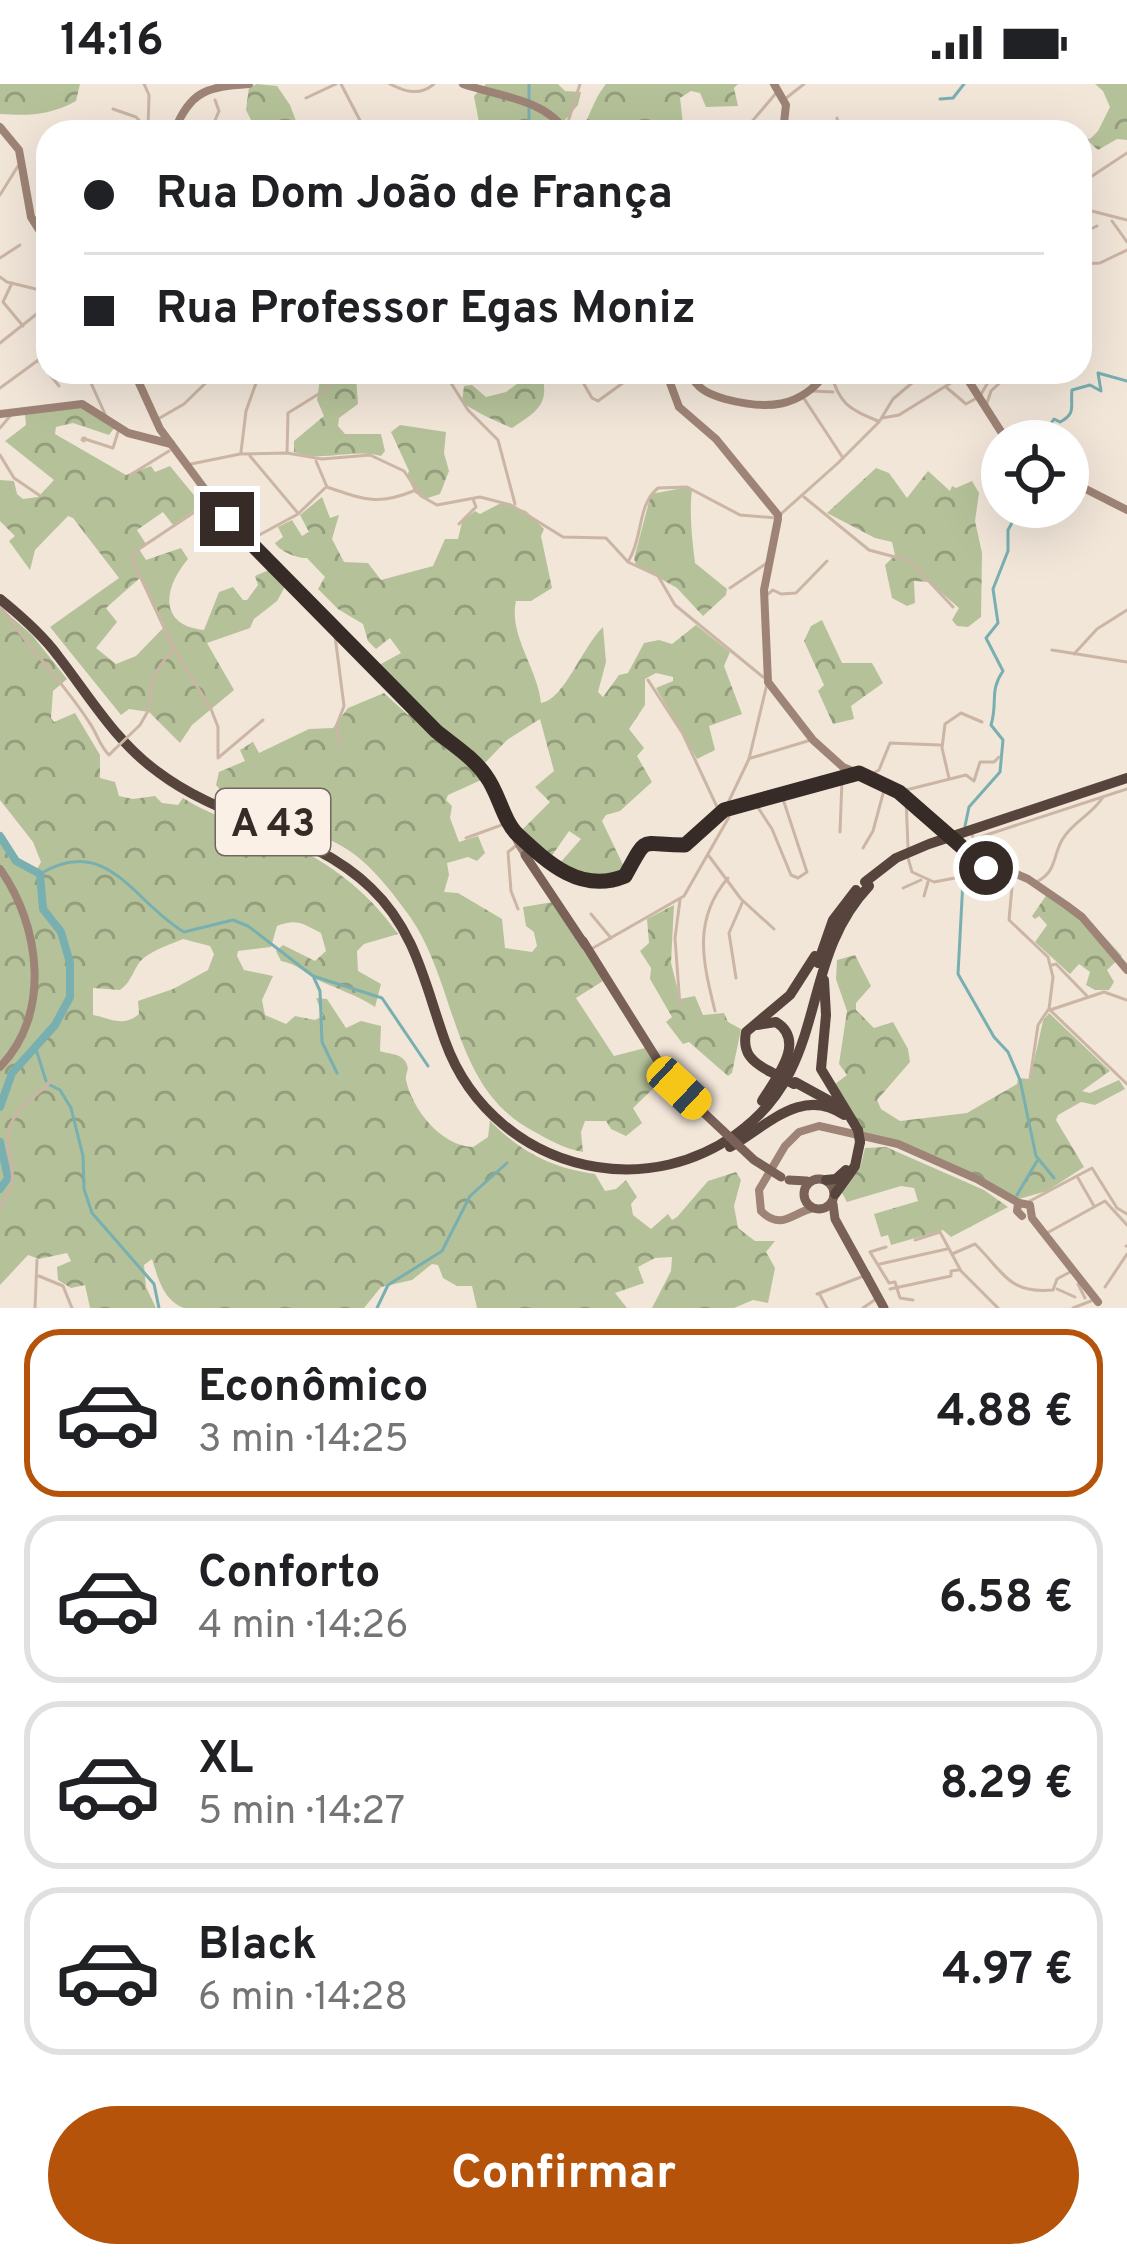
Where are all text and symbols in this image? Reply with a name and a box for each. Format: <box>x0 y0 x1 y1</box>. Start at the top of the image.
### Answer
text: 14:16 <box>60 14 164 71</box>
text: Rua Dom João de França <box>156 167 673 224</box>
text: Rua Professor Egas Moniz <box>156 282 696 339</box>
map controls <box>981 420 1089 528</box>
button: locate <box>981 420 1089 528</box>
route end <box>200 492 254 546</box>
road number: A 43 <box>216 789 330 855</box>
route start <box>959 841 1013 895</box>
car <box>640 1050 718 1126</box>
icon: car <box>54 1359 162 1467</box>
text: Econômico <box>198 1360 428 1417</box>
text: 4.88 € <box>937 1385 1073 1442</box>
text: 3 min · 14:25 <box>198 1417 409 1466</box>
icon: car <box>54 1545 162 1653</box>
text: Conforto <box>198 1546 381 1603</box>
text: 6.58 € <box>939 1571 1073 1628</box>
text: 4 min · 14:26 <box>198 1603 409 1652</box>
icon: car <box>54 1731 162 1839</box>
text: XL <box>198 1732 253 1789</box>
text: 8.29 € <box>940 1757 1073 1814</box>
text: 5 min · 14:27 <box>198 1789 405 1838</box>
icon: car <box>54 1917 162 2025</box>
text: Black <box>198 1918 317 1975</box>
text: 4.97 € <box>942 1943 1073 2000</box>
text: 6 min · 14:28 <box>198 1975 408 2024</box>
button: Confirmar <box>48 2106 1079 2244</box>

